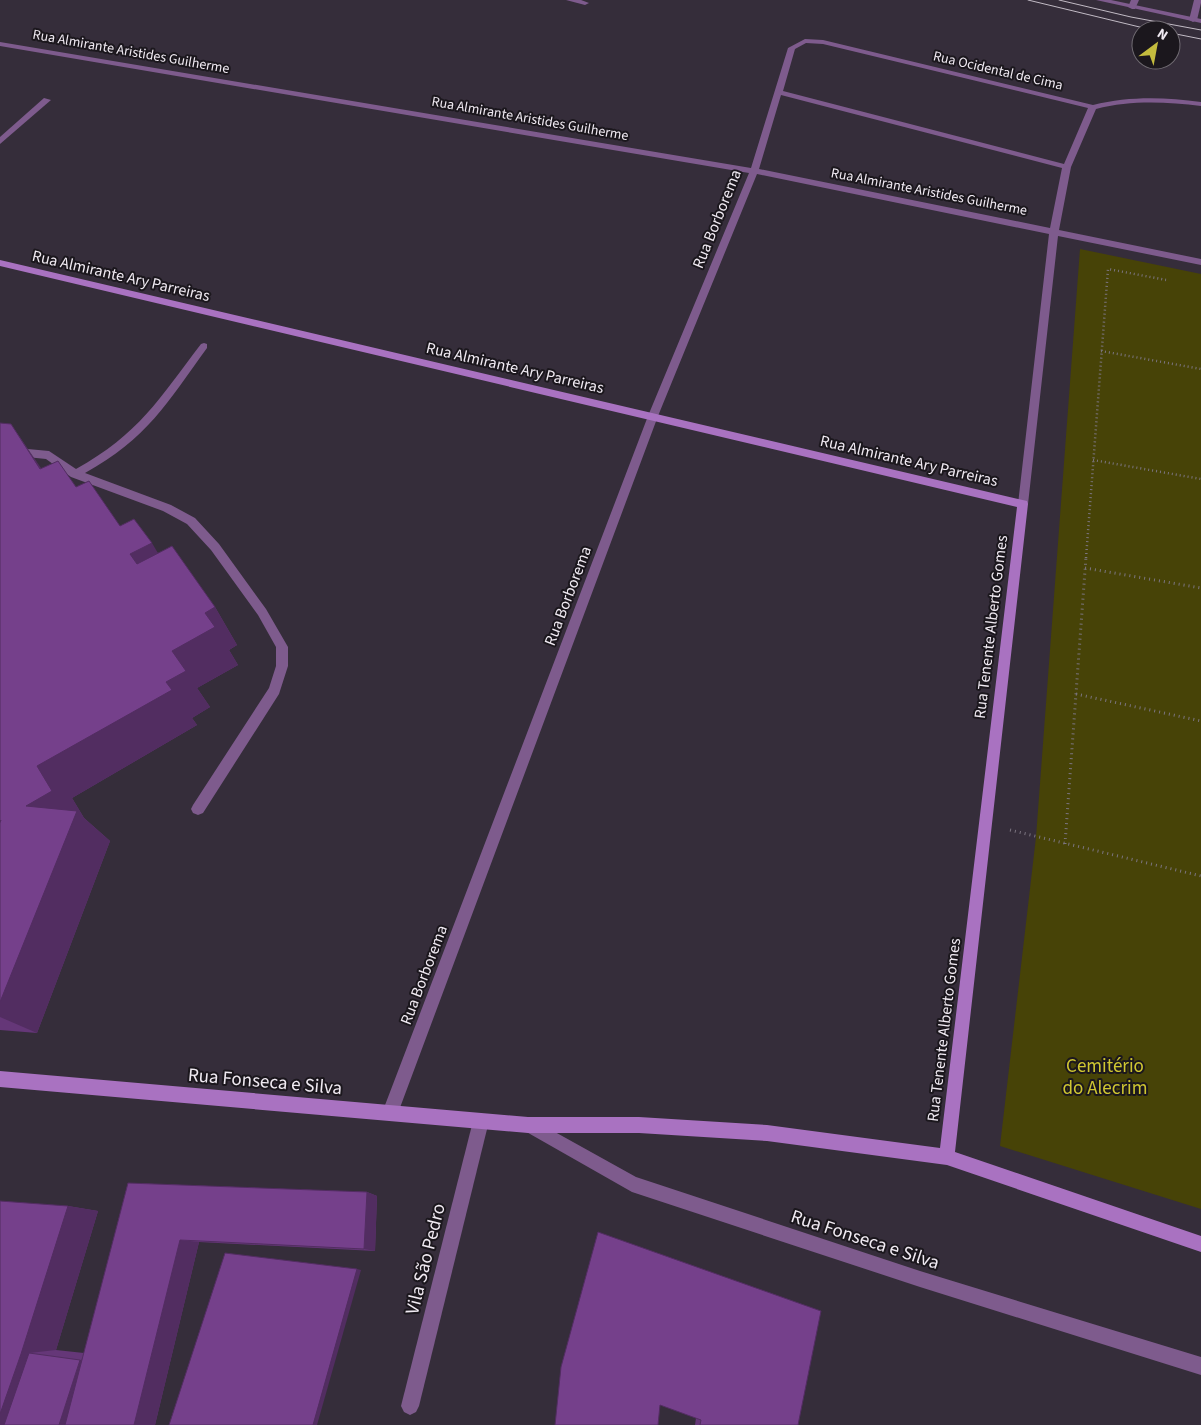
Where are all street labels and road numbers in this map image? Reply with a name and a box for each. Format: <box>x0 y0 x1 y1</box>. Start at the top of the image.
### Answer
street label: Rua Almirante Aristides Guilherme <box>31 25 231 79</box>
street label: Rua Ocidental de Cima <box>931 46 1065 96</box>
street label: Rua Almirante Aristides Guilherme <box>430 92 630 146</box>
street label: Rua Almirante Aristides Guilherme <box>829 163 1029 221</box>
street label: Rua Borborema <box>687 166 747 272</box>
street label: Rua Almirante Ary Parreiras <box>30 245 212 307</box>
street label: Rua Almirante Ary Parreiras <box>424 337 606 399</box>
street label: Rua Almirante Ary Parreiras <box>818 430 1000 492</box>
street label: Rua Tenente Alberto Gomes <box>969 534 1013 720</box>
street label: Rua Borborema <box>539 543 597 649</box>
street label: Rua Borborema <box>395 922 453 1028</box>
street label: Rua Tenente Alberto Gomes <box>922 937 966 1123</box>
street label: Rua Fonseca e Silva <box>187 1062 343 1102</box>
street label: Vila São Pedro <box>399 1201 453 1317</box>
street label: Rua Fonseca e Silva <box>787 1203 943 1277</box>

